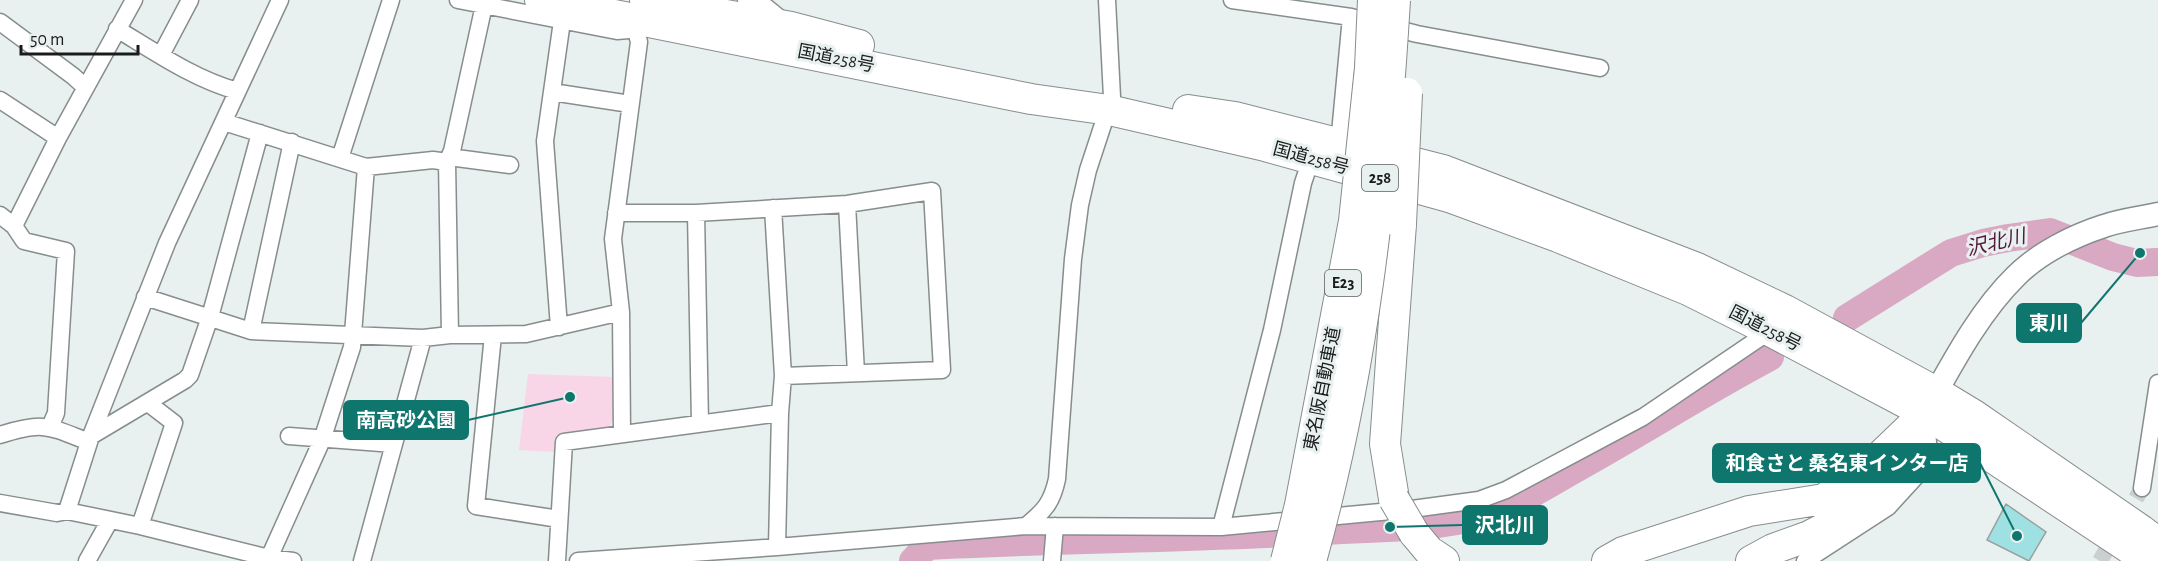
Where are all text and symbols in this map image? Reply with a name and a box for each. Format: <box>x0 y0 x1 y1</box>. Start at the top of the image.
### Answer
scale bar <box>21 18 138 56</box>
text: 50 m <box>30 31 64 49</box>
street label: 国道258号 <box>796 41 877 75</box>
street label: 国道258号 <box>1271 138 1352 178</box>
road number: 258 <box>1362 165 1398 191</box>
water label: 沢北川 <box>1964 225 2029 259</box>
road number: E23 <box>1325 270 1361 296</box>
street label: 国道258号 <box>1726 301 1805 355</box>
callout: 東川 <box>2017 304 2081 342</box>
text: 東川 <box>2029 313 2069 334</box>
street label: 東名阪自動車道 <box>1300 325 1344 453</box>
callout: 南高砂公園 <box>344 401 468 439</box>
text: 南高砂公園 <box>356 410 456 431</box>
callout: 和食さと 桑名東インター店 <box>1713 444 1980 482</box>
text: 和食さと 桑名東インター店 <box>1725 452 1969 474</box>
callout: 沢北川 <box>1463 506 1547 544</box>
text: 沢北川 <box>1475 515 1535 536</box>

